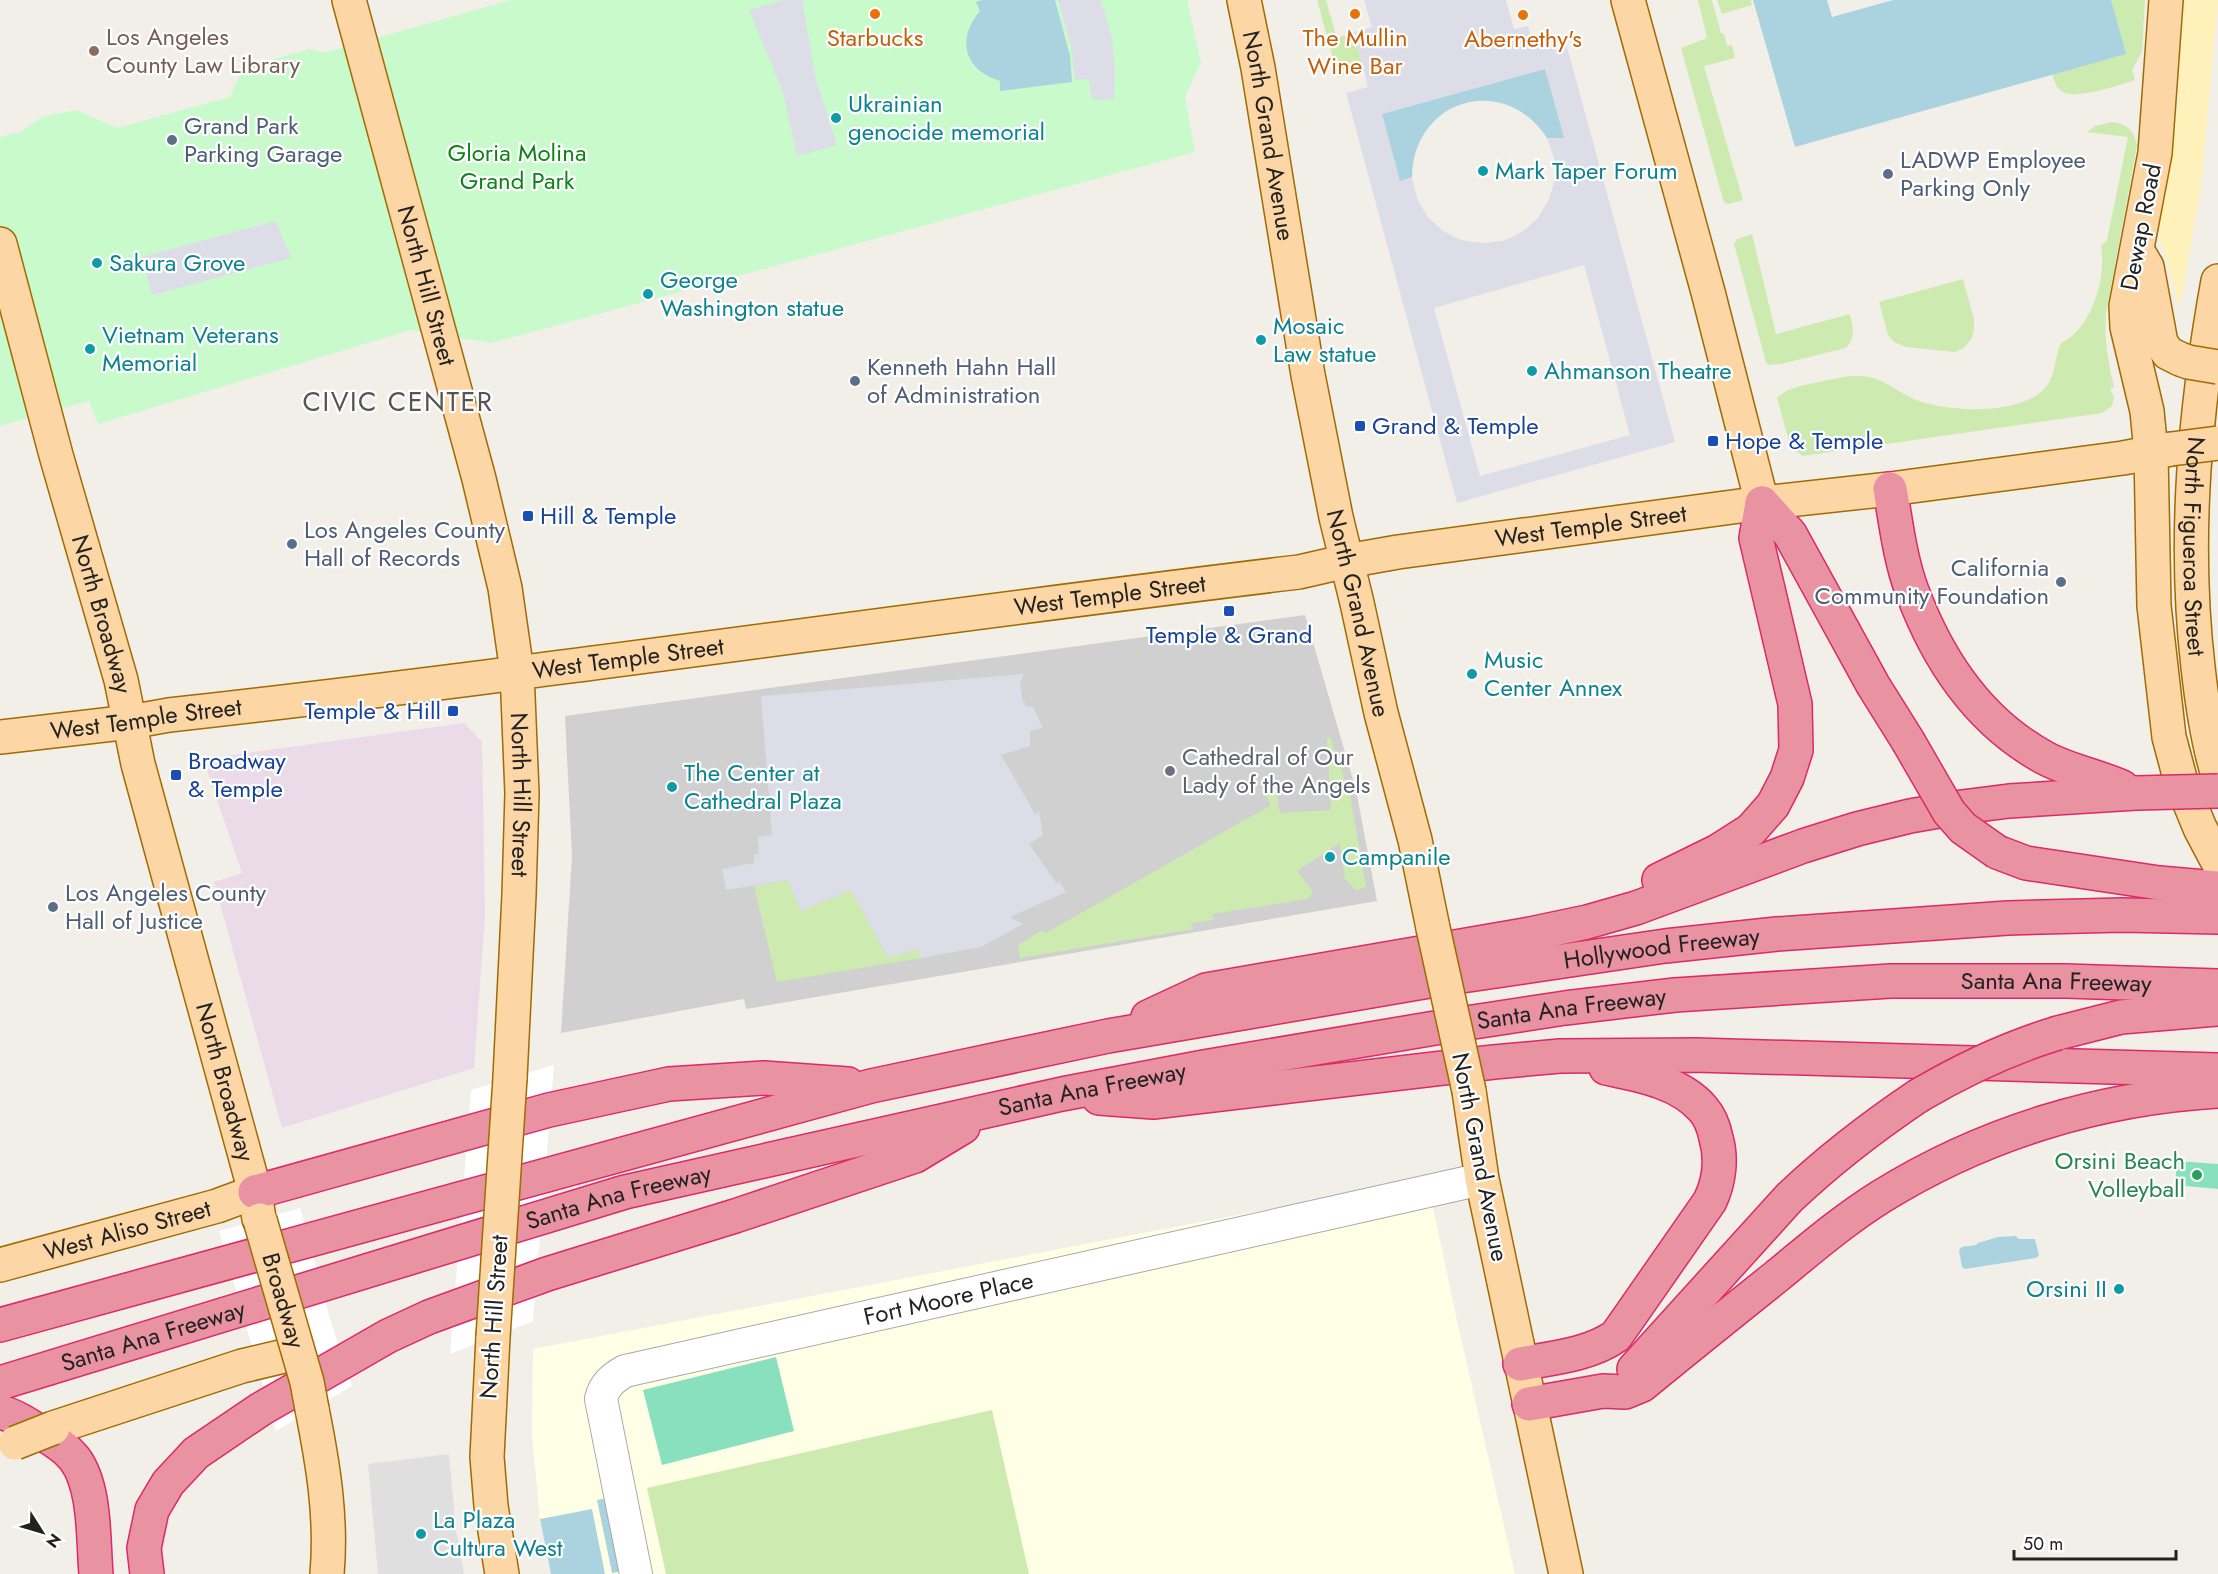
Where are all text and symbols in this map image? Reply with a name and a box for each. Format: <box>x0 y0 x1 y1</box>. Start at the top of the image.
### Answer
marker: Starbucks <box>868 7 882 21</box>
marker: The Mullin Wine Bar <box>1348 7 1362 21</box>
marker: Abernethy's <box>1516 8 1530 22</box>
place label: Los Angeles County Law Library <box>106 19 300 82</box>
place label: Starbucks <box>827 20 923 55</box>
place label: The Mullin Wine Bar <box>1302 20 1408 83</box>
place label: Abernethy's <box>1464 21 1582 56</box>
street label: North Grand Avenue <box>1234 28 1304 243</box>
marker: Los Angeles County Law Library <box>87 44 101 58</box>
place label: Ukrainian genocide memorial <box>848 86 1045 149</box>
place label: Grand Park Parking Garage <box>184 108 342 171</box>
marker: Ukrainian genocide memorial <box>829 111 843 125</box>
marker: Grand Park Parking Garage <box>165 133 179 147</box>
park label: Gloria Molina Grand Park <box>448 135 586 198</box>
place label: LADWP Employee Parking Only <box>1900 142 2086 205</box>
place label: Mark Taper Forum <box>1495 153 1678 188</box>
street label: Dewap Road <box>2111 160 2170 293</box>
marker: Mark Taper Forum <box>1476 164 1490 178</box>
marker: LADWP Employee Parking Only <box>1881 167 1895 181</box>
street label: North Hill Street <box>389 202 466 370</box>
place label: Sakura Grove <box>109 245 245 280</box>
marker: Sakura Grove <box>90 256 104 270</box>
place label: George Washington statue <box>660 262 844 325</box>
marker: George Washington statue <box>641 287 655 301</box>
place label: Mosaic Law statue <box>1273 308 1376 371</box>
place label: Vietnam Veterans Memorial <box>102 317 279 380</box>
marker: Mosaic Law statue <box>1254 333 1268 347</box>
marker: Vietnam Veterans Memorial <box>83 342 97 356</box>
place label: Kenneth Hahn Hall of Administration <box>867 349 1056 412</box>
place label: Ahmanson Theatre <box>1544 353 1732 388</box>
marker: Ahmanson Theatre <box>1525 364 1539 378</box>
marker: Kenneth Hahn Hall of Administration <box>848 374 862 388</box>
district label: CIVIC CENTER <box>303 382 493 421</box>
place label: Grand & Temple <box>1372 408 1539 443</box>
marker: Grand & Temple <box>1353 419 1367 433</box>
place label: Hope & Temple <box>1725 423 1883 458</box>
marker: Hope & Temple <box>1706 434 1720 448</box>
street label: North Figueroa Street <box>2174 435 2215 658</box>
street label: West Temple Street <box>1493 495 1689 556</box>
place label: Hill & Temple <box>540 498 676 533</box>
street label: North Grand Avenue <box>1318 506 1399 720</box>
marker: Hill & Temple <box>521 509 535 523</box>
place label: Los Angeles County Hall of Records <box>304 512 506 575</box>
street label: North Broadway <box>63 531 141 697</box>
marker: Los Angeles County Hall of Records <box>285 537 299 551</box>
place label: California Community Foundation <box>1815 550 2049 613</box>
street label: West Temple Street <box>1012 565 1208 625</box>
marker: California Community Foundation <box>2054 575 2068 589</box>
marker: Temple & Grand <box>1222 604 1236 618</box>
place label: Temple & Grand <box>1146 617 1312 652</box>
street label: West Temple Street <box>530 628 726 688</box>
place label: Music Center Annex <box>1484 642 1623 705</box>
marker: Music Center Annex <box>1465 667 1479 681</box>
street label: West Temple Street <box>48 689 244 748</box>
place label: Temple & Hill <box>305 693 441 728</box>
marker: Temple & Hill <box>446 704 460 718</box>
street label: North Hill Street <box>502 712 540 878</box>
place label: Cathedral of Our Lady of the Angels <box>1182 739 1371 802</box>
place label: Broadway & Temple <box>188 743 286 806</box>
place label: The Center at Cathedral Plaza <box>684 755 842 818</box>
marker: Cathedral of Our Lady of the Angels <box>1163 764 1177 778</box>
marker: Broadway & Temple <box>169 768 183 782</box>
marker: The Center at Cathedral Plaza <box>665 780 679 794</box>
place label: Campanile <box>1342 839 1451 874</box>
marker: Campanile <box>1323 850 1337 864</box>
place label: Los Angeles County Hall of Justice <box>65 875 267 938</box>
marker: Los Angeles County Hall of Justice <box>46 900 60 914</box>
street label: Hollywood Freeway <box>1561 918 1762 978</box>
street label: Santa Ana Freeway <box>1960 963 2153 1001</box>
street label: Santa Ana Freeway <box>1474 978 1669 1038</box>
street label: North Broadway <box>187 999 264 1166</box>
street label: North Grand Avenue <box>1443 1049 1518 1264</box>
street label: Santa Ana Freeway <box>995 1053 1190 1125</box>
place label: Orsini Beach Volleyball <box>2054 1143 2185 1206</box>
street label: Santa Ana Freeway <box>521 1155 715 1238</box>
marker: Orsini Beach Volleyball <box>2190 1168 2204 1182</box>
street label: West Aliso Street <box>40 1190 215 1269</box>
street label: North Hill Street <box>470 1234 517 1400</box>
street label: Broadway <box>253 1249 314 1353</box>
street label: Fort Moore Place <box>860 1262 1036 1334</box>
place label: Orsini II <box>2026 1271 2107 1306</box>
marker: Orsini II <box>2112 1282 2126 1296</box>
street label: Santa Ana Freeway <box>56 1291 250 1380</box>
north arrow <box>12 1502 72 1562</box>
place label: La Plaza Cultura West <box>433 1502 563 1565</box>
scale bar <box>2014 1523 2176 1561</box>
marker: La Plaza Cultura West <box>414 1527 428 1541</box>
text: N <box>41 1529 67 1553</box>
text: 50 m <box>2023 1531 2063 1557</box>

